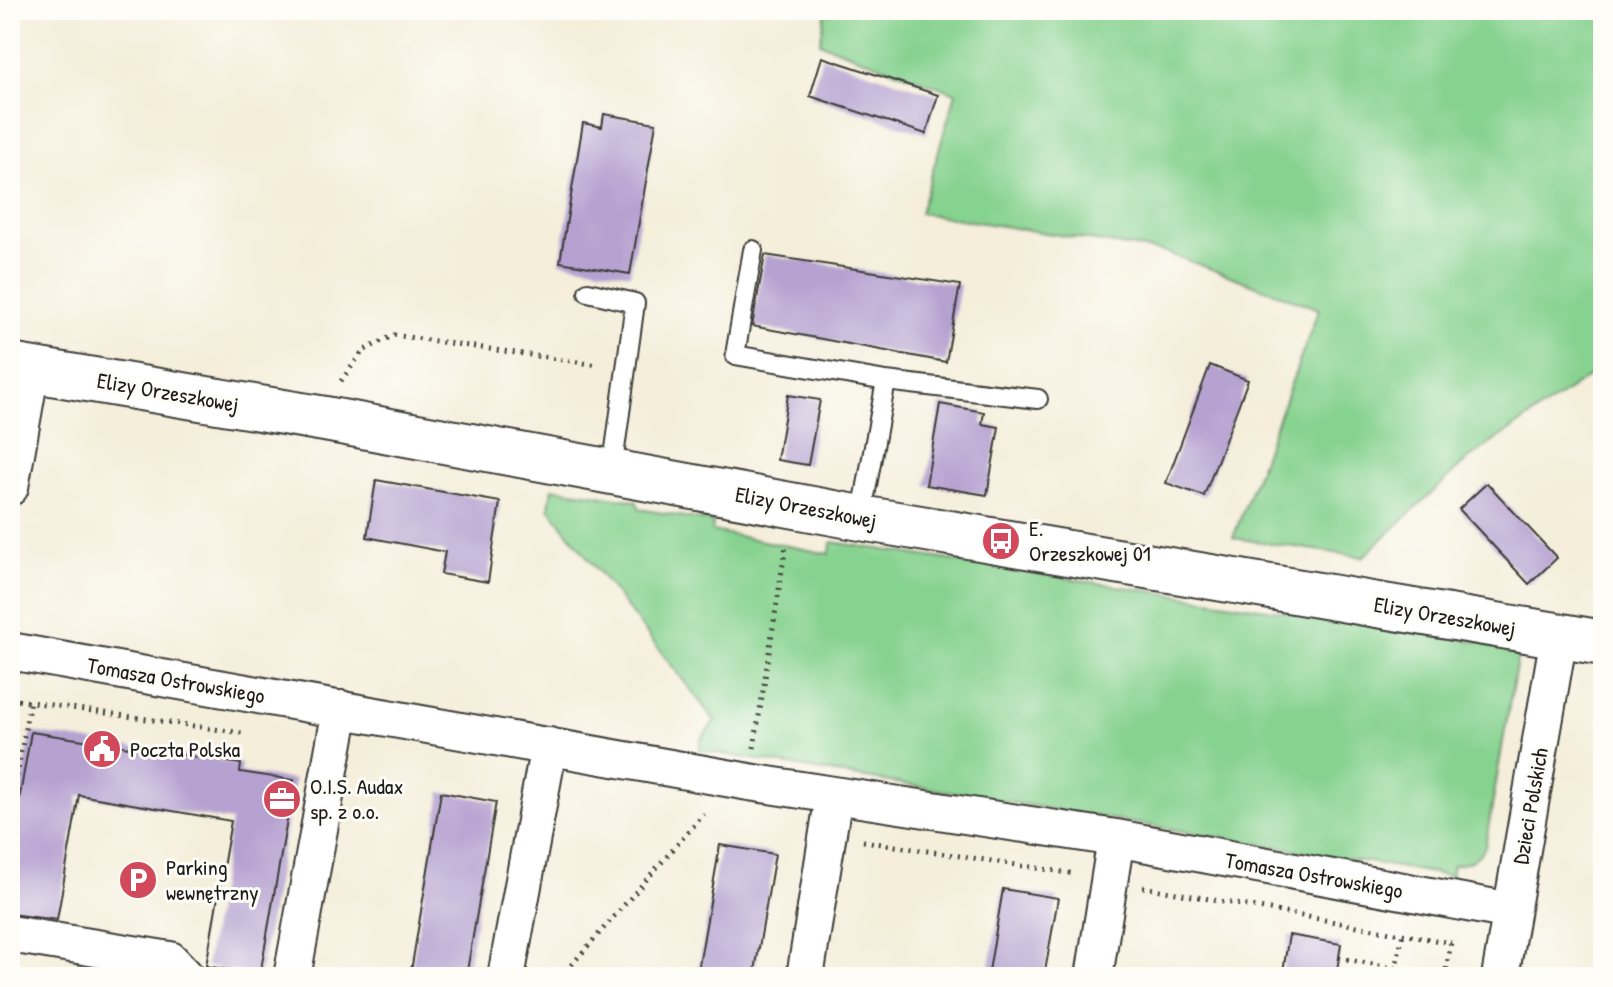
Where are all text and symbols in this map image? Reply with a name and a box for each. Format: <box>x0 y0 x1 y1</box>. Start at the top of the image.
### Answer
street label: Elizy Orzeszkowej <box>95 365 241 419</box>
street label: Elizy Orzeszkowej <box>733 479 879 535</box>
place label: E. Orzeszkowej 01 <box>1029 513 1151 568</box>
bus stop icon: E. Orzeszkowej 01 <box>980 520 1022 562</box>
street label: Elizy Orzeszkowej <box>1372 589 1518 643</box>
street label: Tomasza Ostrowskiego <box>85 650 267 710</box>
public building icon: Poczta Polska <box>81 728 123 770</box>
place label: Poczta Polska <box>130 734 241 764</box>
street label: Dzieci Polskich <box>1505 745 1555 867</box>
place label: O.I.S. Audax sp. z o.o. <box>310 771 403 826</box>
office icon: O.I.S. Audax sp. z o.o. <box>261 778 303 820</box>
street label: Tomasza Ostrowskiego <box>1223 845 1405 905</box>
place label: Parking wewnętrzny <box>166 852 259 907</box>
parking icon: Parking wewnętrzny <box>117 859 159 901</box>

